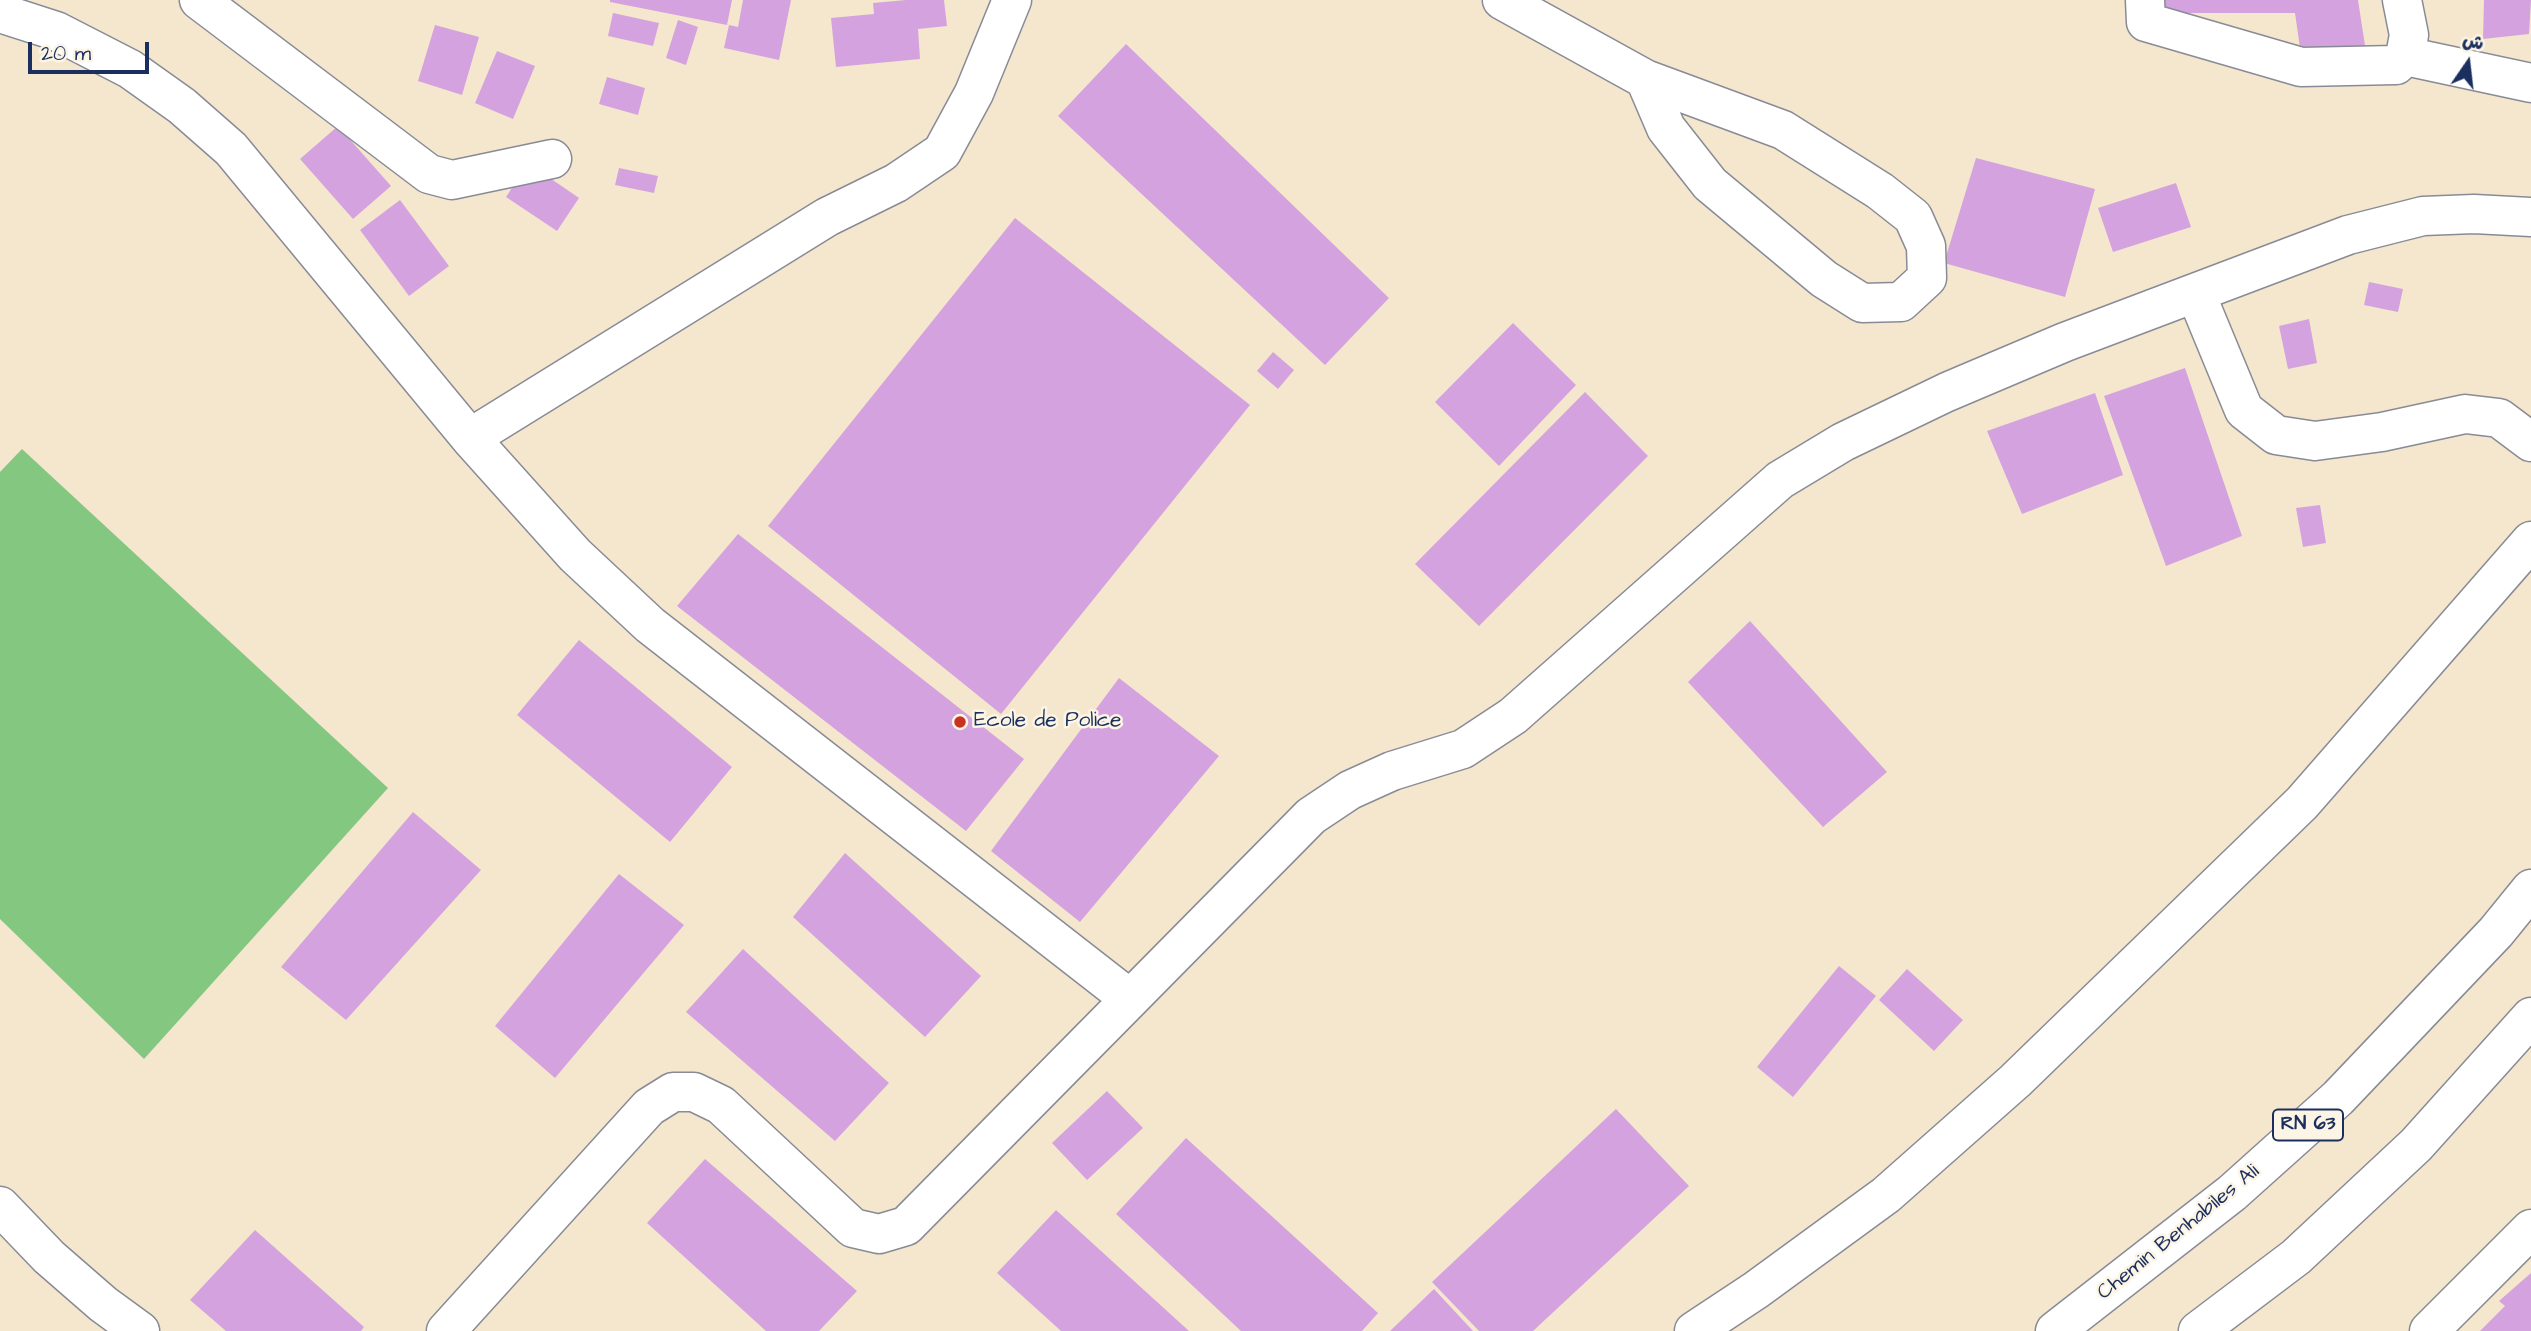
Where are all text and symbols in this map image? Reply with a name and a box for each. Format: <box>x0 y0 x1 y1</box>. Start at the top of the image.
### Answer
text: ش <box>2460 27 2487 58</box>
scale bar <box>32 28 152 72</box>
north arrow <box>2433 28 2503 98</box>
text: 20 m <box>41 39 91 68</box>
place label: Ecole de Police <box>974 709 1121 735</box>
marker: Ecole de Police <box>952 714 968 730</box>
road number: RN 63 <box>2273 1110 2343 1140</box>
street label: Chemin Benhabiles Ali <box>2093 1160 2265 1306</box>

